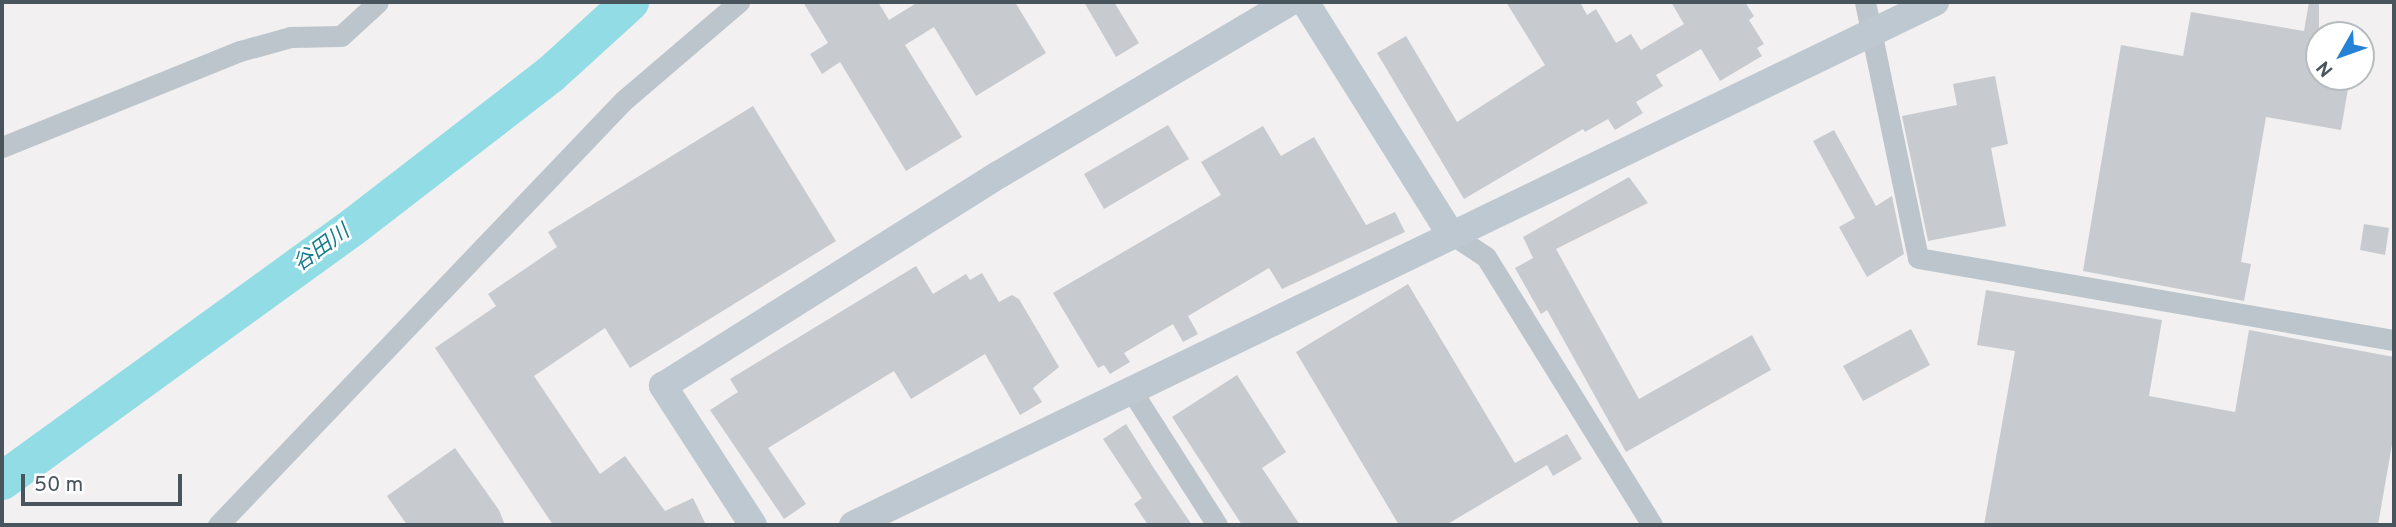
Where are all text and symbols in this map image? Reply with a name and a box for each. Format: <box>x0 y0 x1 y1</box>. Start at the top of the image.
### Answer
north arrow <box>2305 21 2375 91</box>
text: N <box>2312 55 2339 81</box>
water label: 谷田川 <box>289 220 355 278</box>
scale bar <box>24 461 186 505</box>
text: 50 m <box>34 472 83 499</box>

